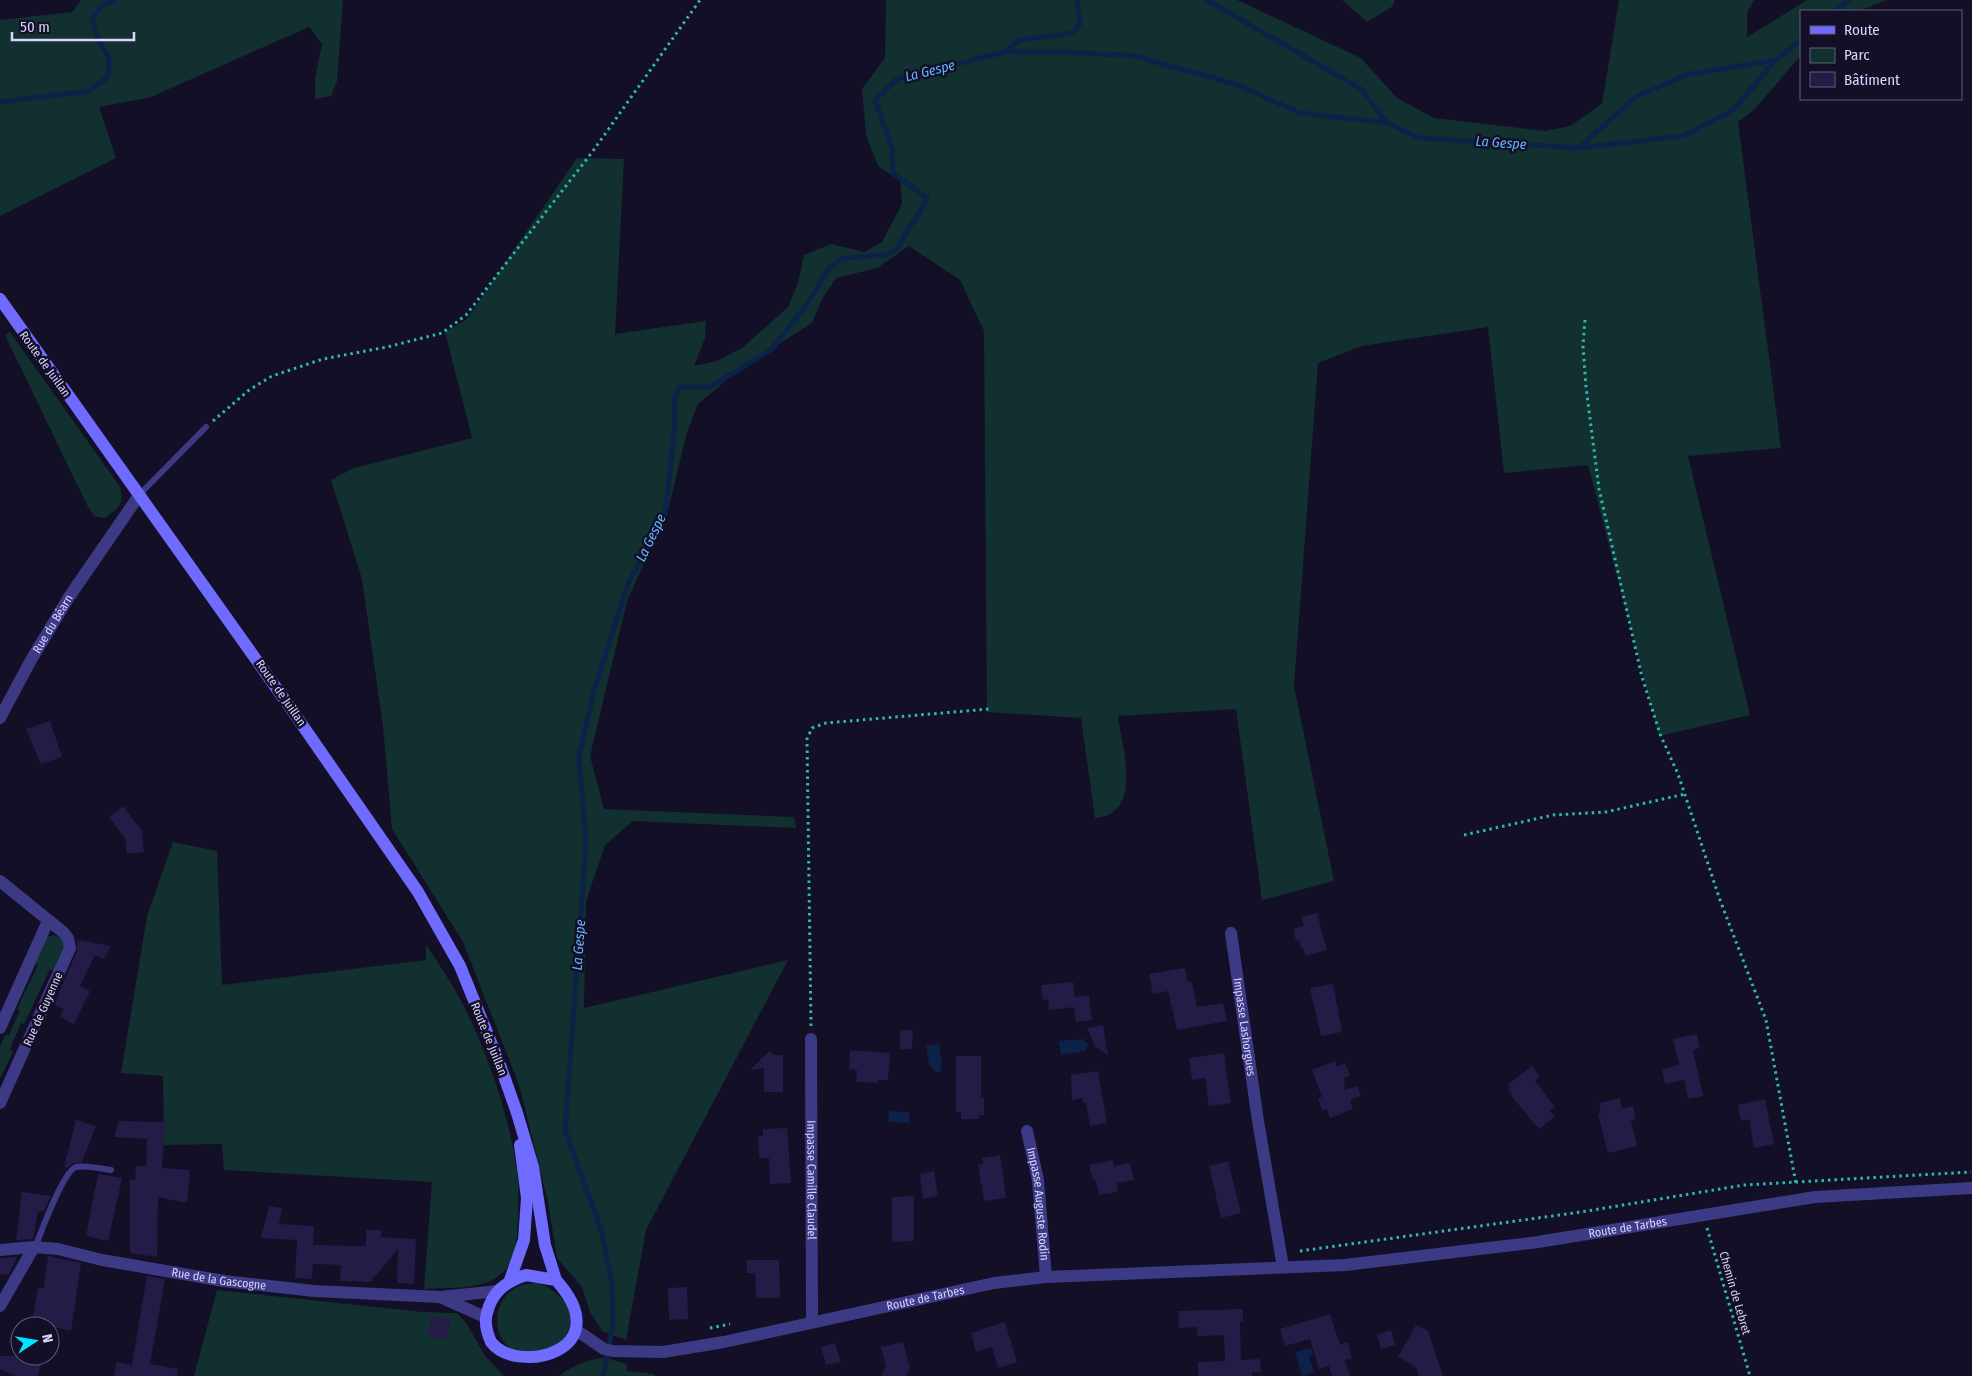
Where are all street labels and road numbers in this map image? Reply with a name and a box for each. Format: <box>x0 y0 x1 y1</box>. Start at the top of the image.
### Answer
street label: Route de Juillan <box>17 328 73 400</box>
street label: Rue du Béarn <box>30 592 76 656</box>
street label: Route de Juillan <box>253 657 309 729</box>
street label: Rue de Guyenne <box>20 970 66 1048</box>
street label: Impasse Lashorgues <box>1231 977 1258 1077</box>
street label: Route de Juillan <box>468 1000 510 1078</box>
street label: Impasse Camille Claudel <box>804 1120 819 1240</box>
street label: Impasse Auguste Rodin <box>1024 1146 1052 1261</box>
street label: Route de Tarbes <box>1587 1214 1668 1241</box>
street label: Chemin de Lebret <box>1716 1250 1754 1336</box>
street label: Rue de la Gascogne <box>170 1265 267 1293</box>
street label: Route de Tarbes <box>885 1283 966 1313</box>

